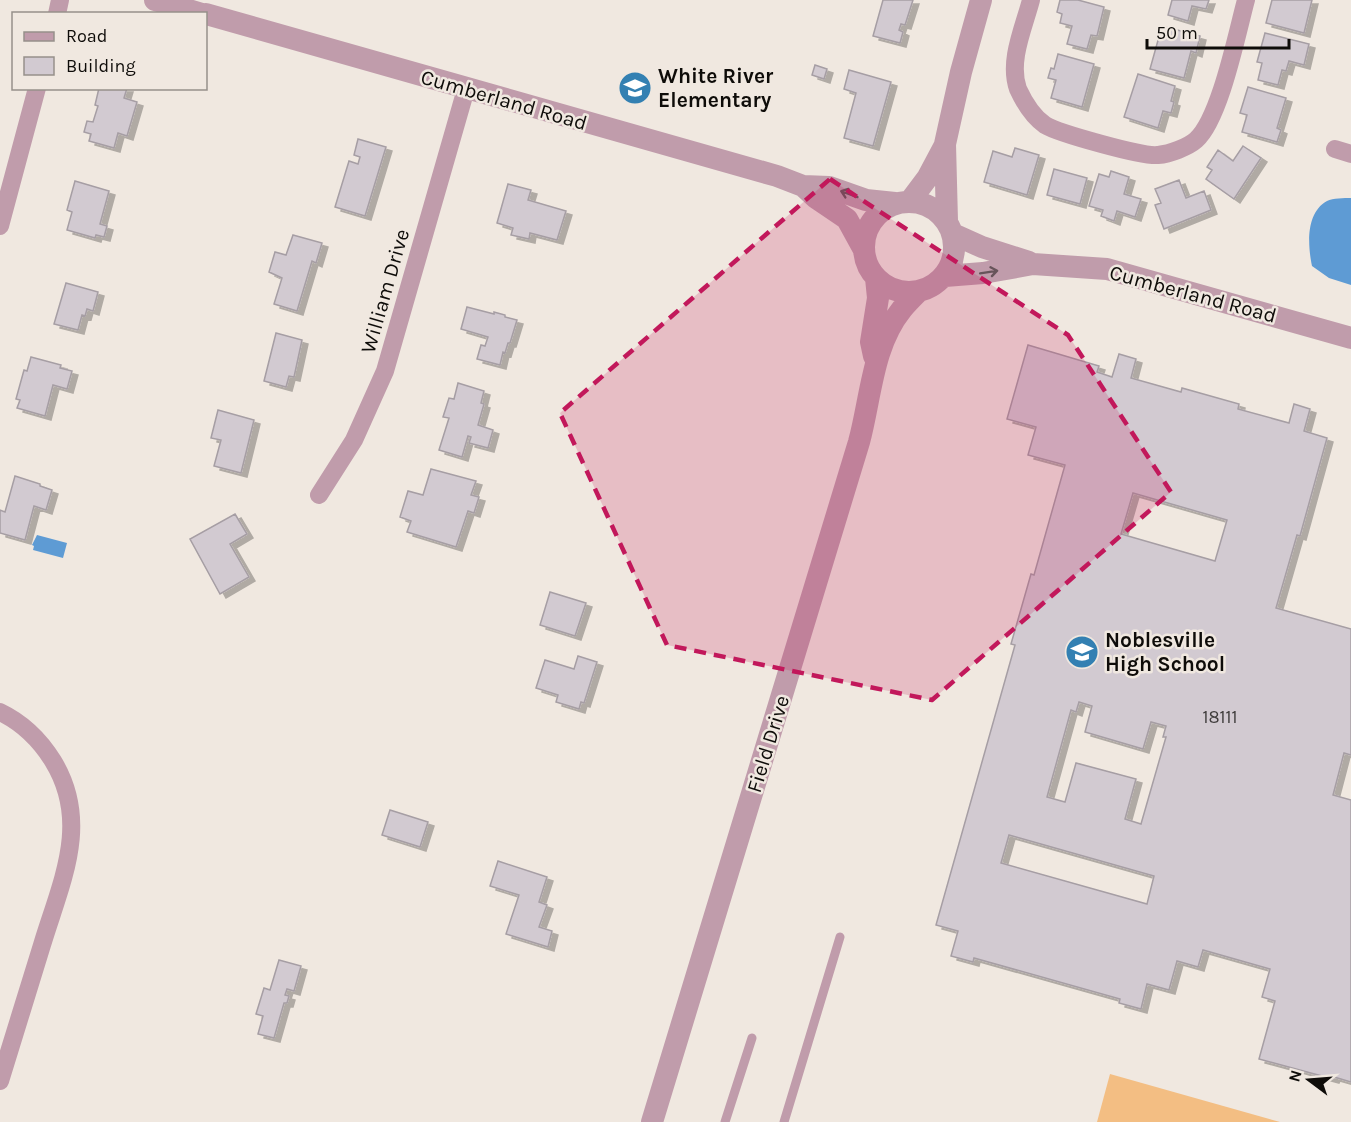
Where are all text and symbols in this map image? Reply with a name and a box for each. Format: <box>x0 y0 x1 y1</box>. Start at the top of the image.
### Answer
legend <box>12 12 207 90</box>
scale bar <box>1147 12 1290 50</box>
text: 50 m <box>1156 22 1198 44</box>
text: Road <box>66 25 107 47</box>
text: Building <box>66 55 136 77</box>
place label: White River Elementary <box>658 64 774 112</box>
street label: Cumberland Road <box>418 65 590 135</box>
school or university icon: White River Elementary <box>617 70 653 106</box>
one-way arrow <box>840 188 859 199</box>
street label: William Drive <box>356 226 414 356</box>
street label: Cumberland Road <box>1107 260 1279 328</box>
one-way arrow <box>979 266 999 277</box>
place label: Noblesville High School <box>1105 628 1225 676</box>
school or university icon: Noblesville High School <box>1064 634 1100 670</box>
street label: Field Drive <box>742 692 794 796</box>
house number: 18111 <box>1203 706 1237 728</box>
north arrow <box>1279 1050 1339 1110</box>
text: N <box>1284 1068 1306 1084</box>

